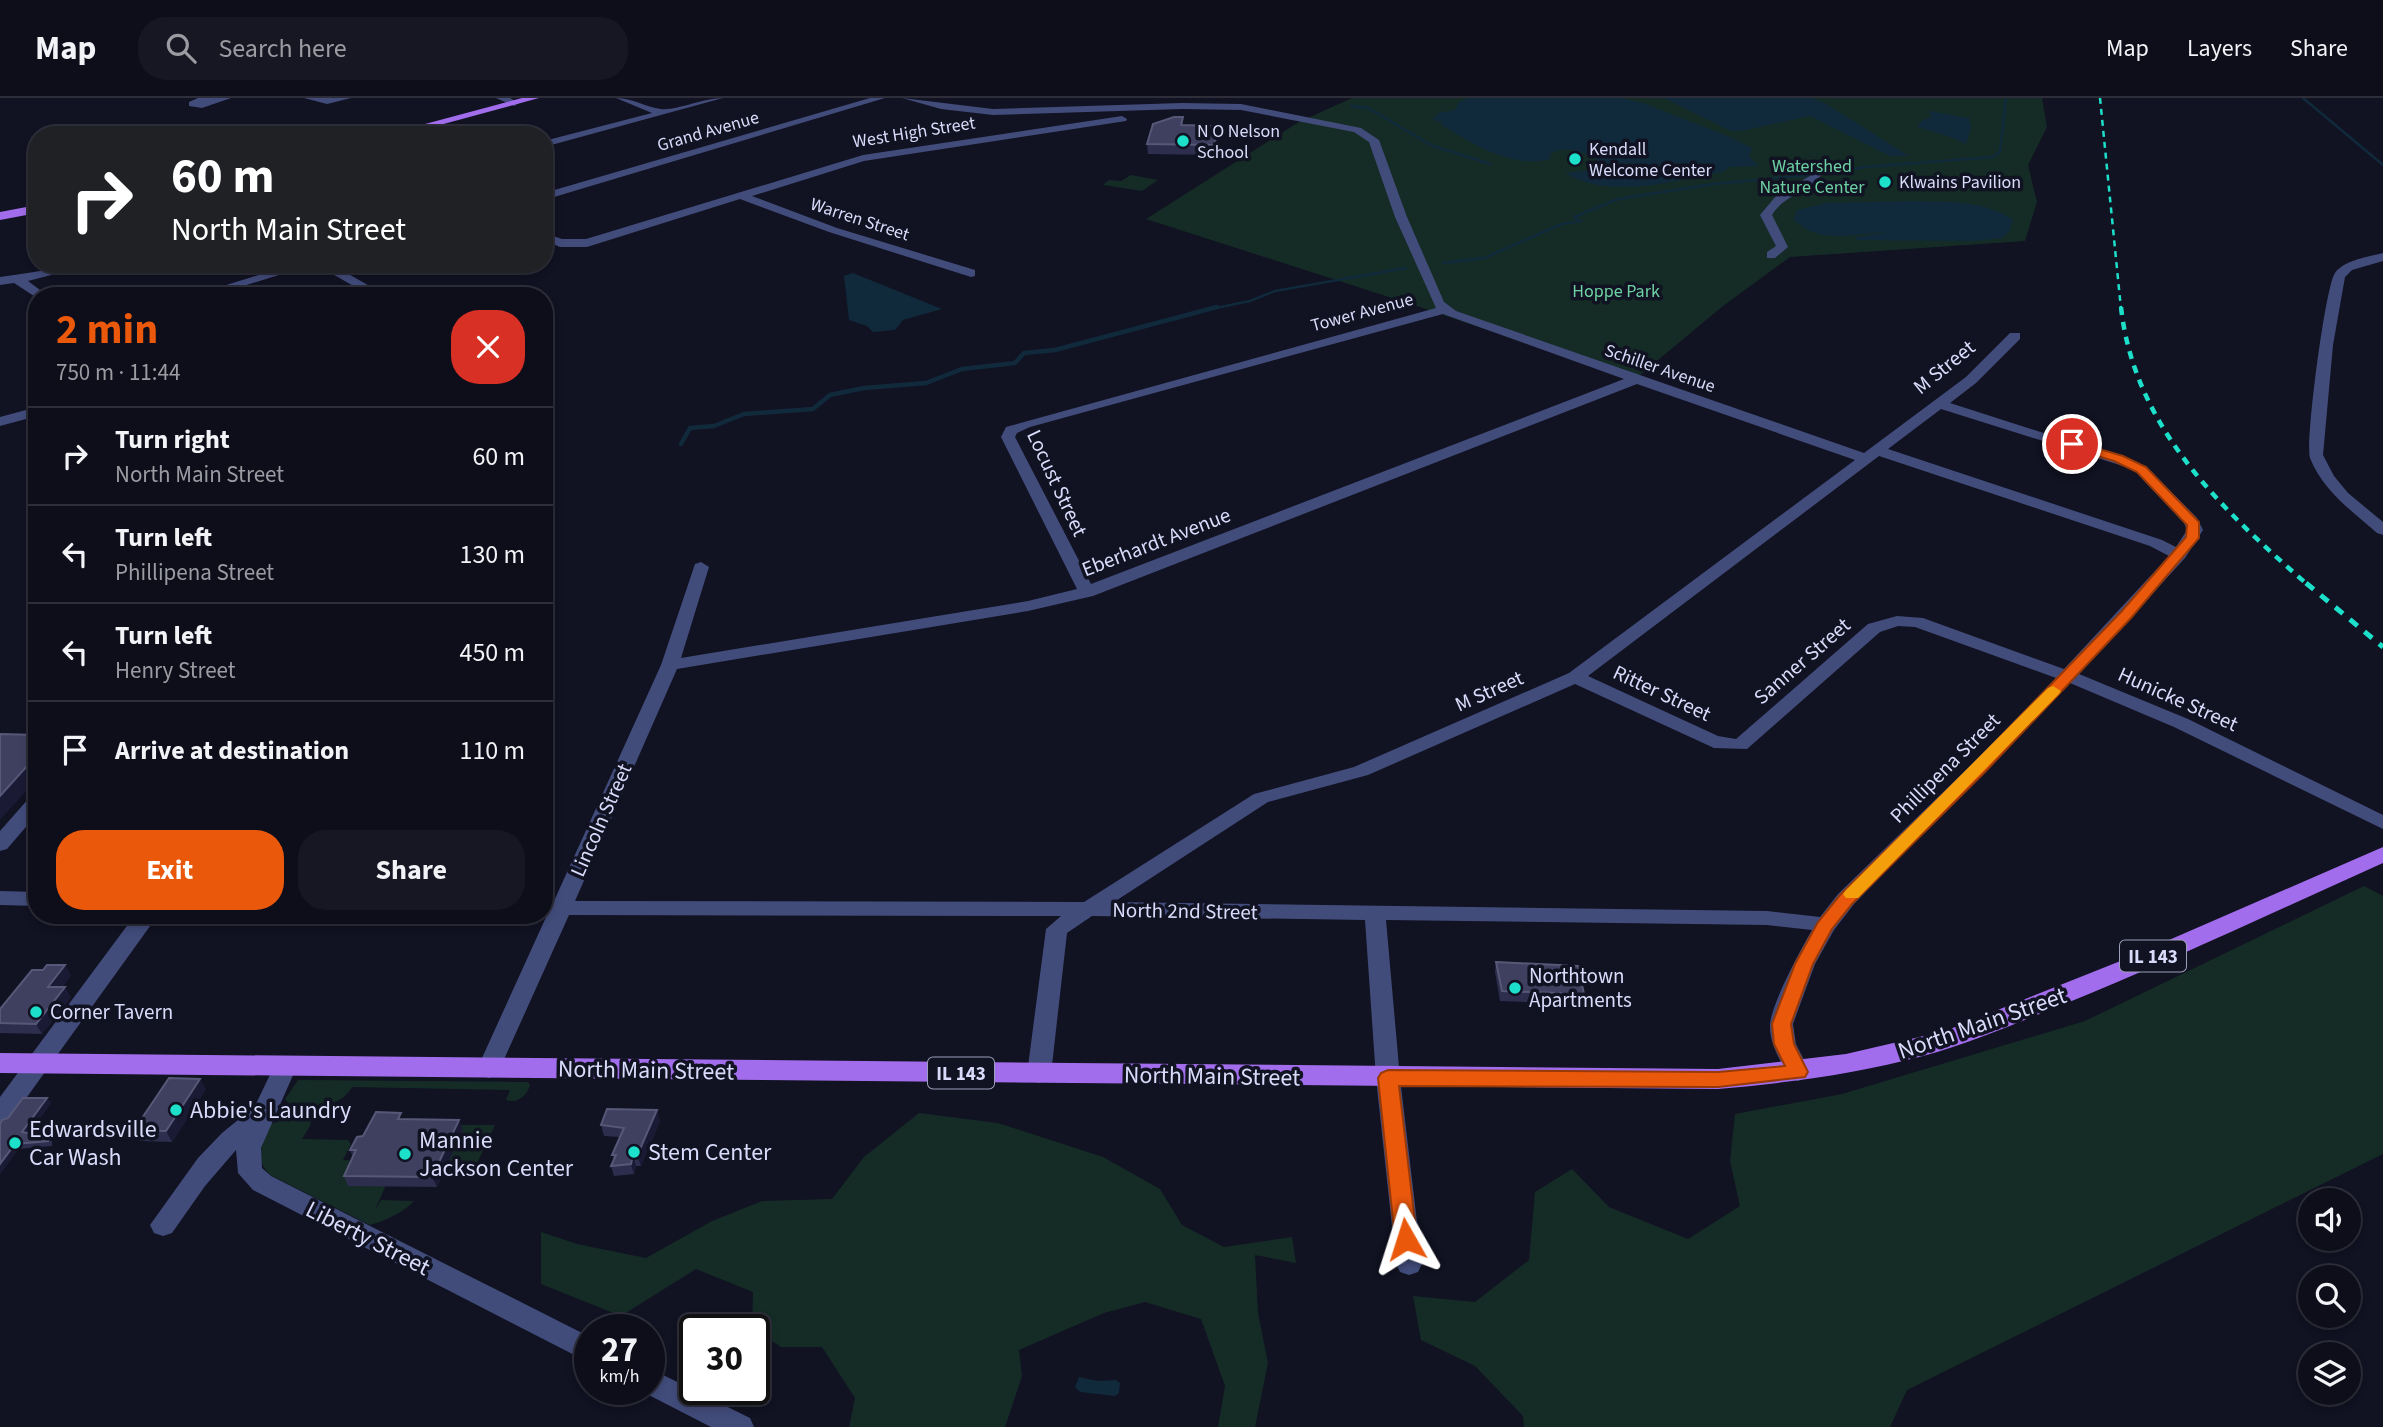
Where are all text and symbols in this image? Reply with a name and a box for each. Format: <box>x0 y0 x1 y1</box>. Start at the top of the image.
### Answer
search box <box>138 17 628 80</box>
text: Map <box>35 25 96 72</box>
icon: search <box>162 29 200 67</box>
text: Search here <box>218 30 347 67</box>
text: Map <box>2106 31 2149 66</box>
text: Layers <box>2187 31 2252 66</box>
text: Share <box>2290 31 2348 66</box>
street label: Grand Avenue <box>654 105 762 158</box>
street label: West High Street <box>851 110 977 155</box>
place label: N O Nelson School <box>1197 119 1280 165</box>
marker: N O Nelson School <box>1175 133 1191 149</box>
place label: Kendall Welcome Center <box>1589 137 1713 183</box>
text: 60 m <box>171 142 275 212</box>
marker: Kendall Welcome Center <box>1567 151 1583 167</box>
icon: right <box>56 154 147 245</box>
park label: Watershed Nature Center <box>1759 154 1865 200</box>
place label: Klwains Pavilion <box>1899 170 2021 195</box>
marker: Klwains Pavilion <box>1877 174 1893 190</box>
street label: Warren Street <box>807 192 913 247</box>
text: North Main Street <box>171 207 406 253</box>
park label: Hoppe Park <box>1572 279 1660 304</box>
street label: Tower Avenue <box>1308 287 1416 338</box>
text: 2 min <box>56 300 158 360</box>
button: close <box>451 310 525 384</box>
street label: M Street <box>1907 333 1981 401</box>
street label: Schiller Avenue <box>1601 338 1719 399</box>
text: 750 m · 11:44 <box>56 356 180 389</box>
pin <box>2042 414 2102 474</box>
text: Turn right <box>115 421 230 458</box>
street label: Locust Street <box>1019 425 1095 541</box>
icon: arrive <box>2053 425 2091 463</box>
icon: right <box>56 437 94 475</box>
text: 60 m <box>472 438 525 475</box>
text: North Main Street <box>115 458 284 491</box>
street label: Eberhardt Avenue <box>1077 500 1235 584</box>
text: Turn left <box>115 519 212 556</box>
icon: left <box>56 535 94 573</box>
text: 130 m <box>459 536 525 573</box>
text: Phillipena Street <box>115 556 274 589</box>
street label: Sanner Street <box>1747 611 1857 711</box>
text: Turn left <box>115 617 212 654</box>
icon: left <box>56 633 94 671</box>
text: 450 m <box>459 634 525 671</box>
text: Henry Street <box>115 654 236 687</box>
street label: Ritter Street <box>1608 657 1716 729</box>
street label: Hunicke Street <box>2113 659 2243 739</box>
street label: M Street <box>1450 663 1528 719</box>
street label: Phillipena Street <box>1883 706 2007 830</box>
icon: arrive <box>56 731 94 769</box>
text: Arrive at destination <box>115 732 349 769</box>
text: 110 m <box>459 732 525 769</box>
street label: Lincoln Street <box>563 759 639 881</box>
button: Exit <box>56 830 284 910</box>
button: Share <box>298 830 525 910</box>
street label: North 2nd Street <box>1112 895 1258 927</box>
road number: IL 143 <box>2120 940 2186 972</box>
place label: Northtown Apartments <box>1529 961 1632 1015</box>
street label: North Main Street <box>1893 978 2071 1069</box>
marker: Northtown Apartments <box>1507 980 1523 996</box>
place label: Corner Tavern <box>50 997 173 1027</box>
marker: Corner Tavern <box>28 1004 44 1020</box>
street label: North Main Street <box>558 1051 734 1090</box>
road number: IL 143 <box>928 1057 994 1088</box>
street label: North Main Street <box>1124 1057 1300 1096</box>
place label: Abbie's Laundry <box>190 1093 351 1128</box>
marker: Abbie's Laundry <box>168 1102 184 1118</box>
place label: Edwardsville Car Wash <box>29 1112 157 1175</box>
place label: Mannie Jackson Center <box>419 1123 574 1186</box>
marker: Edwardsville Car Wash <box>7 1135 23 1151</box>
place label: Stem Center <box>648 1135 772 1170</box>
marker: Stem Center <box>626 1144 642 1160</box>
marker: Mannie Jackson Center <box>397 1146 413 1162</box>
map controls <box>2298 1188 2361 1405</box>
button: sound <box>2298 1188 2361 1251</box>
street label: Liberty Street <box>300 1192 436 1285</box>
position arrow <box>1369 1202 1443 1276</box>
button: search <box>2298 1265 2361 1328</box>
speed limit sign: 30 <box>679 1314 770 1405</box>
text: 27 <box>601 1325 638 1375</box>
button: layers <box>2298 1342 2361 1405</box>
text: km/h <box>600 1364 639 1389</box>

